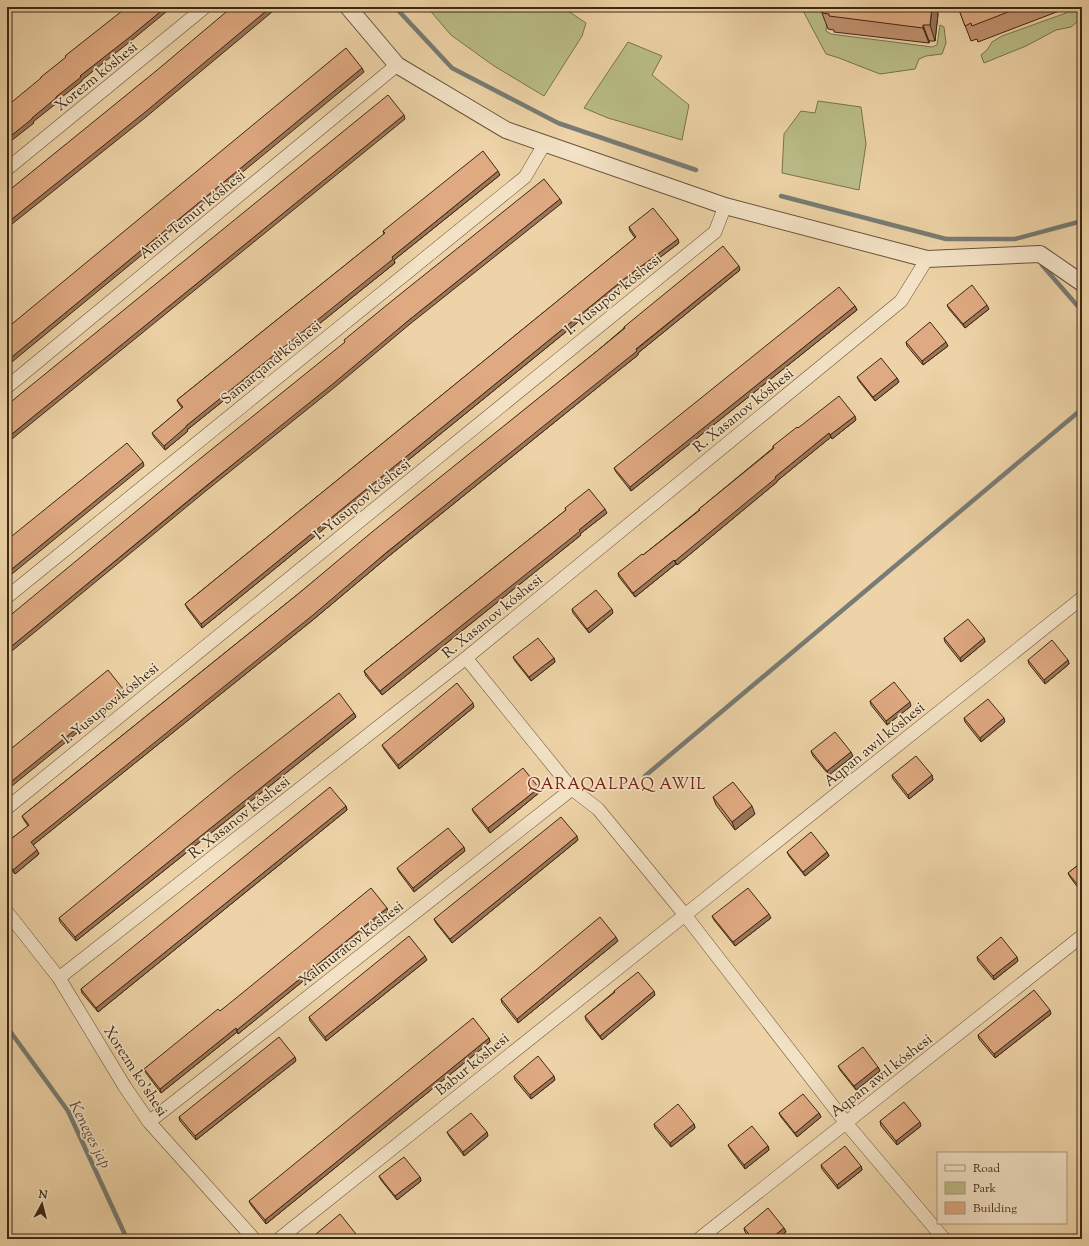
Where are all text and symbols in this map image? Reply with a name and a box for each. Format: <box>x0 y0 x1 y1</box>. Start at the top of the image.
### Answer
street label: Xorezm kóshesi <box>51 37 143 117</box>
street label: Amir Temur kóshesi <box>135 166 251 265</box>
street label: I. Yusupov kóshesi <box>561 249 667 341</box>
street label: Samarqand kóshesi <box>217 316 327 410</box>
street label: R. Xasanov kóshesi <box>689 364 799 458</box>
street label: I. Yusupov kóshesi <box>310 454 416 546</box>
street label: R. Xasanov kóshesi <box>438 570 548 664</box>
street label: I. Yusupov kóshesi <box>58 658 164 750</box>
street label: Aqpan awıl kóshesi <box>820 698 930 793</box>
street label: R. Xasanov kóshesi <box>185 772 295 865</box>
district label: QARAQALPAQ AWIL <box>527 774 707 797</box>
street label: Xalmuratov kóshesi <box>295 897 409 992</box>
street label: Xorezm ko'shesi <box>98 1023 172 1121</box>
street label: Babur kóshesi <box>431 1029 514 1102</box>
street label: Aqpan awıl kóshesi <box>826 1030 937 1123</box>
water label: Keneges jap <box>62 1097 116 1173</box>
legend <box>937 1152 1067 1224</box>
text: Road <box>973 1160 1000 1178</box>
text: Park <box>973 1180 996 1198</box>
north arrow <box>22 1184 62 1224</box>
text: N <box>37 1186 49 1204</box>
text: Building <box>973 1200 1017 1218</box>

